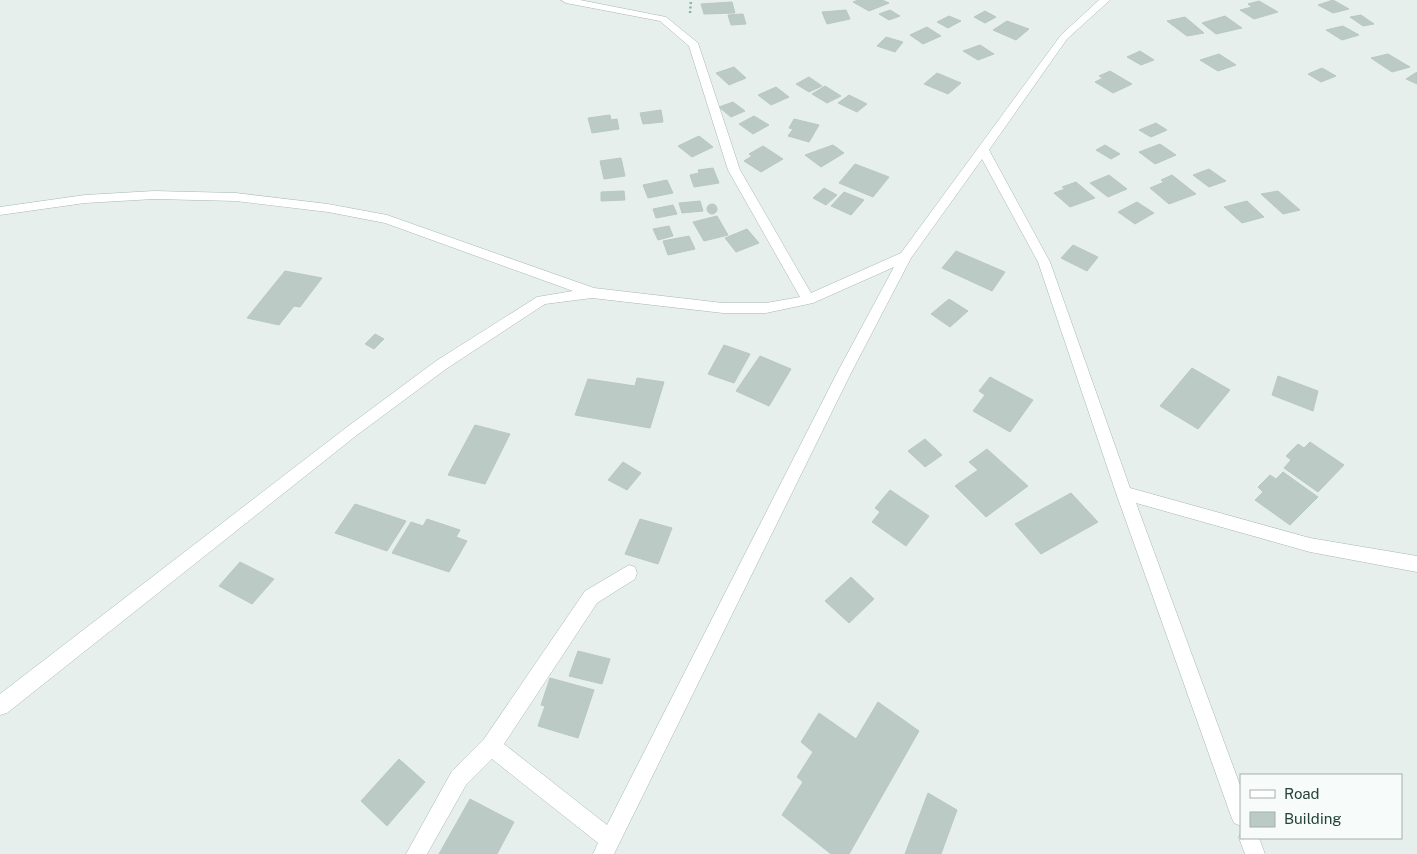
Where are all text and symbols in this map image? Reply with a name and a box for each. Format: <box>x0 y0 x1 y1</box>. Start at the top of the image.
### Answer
legend <box>1240 774 1402 839</box>
text: Road <box>1284 785 1320 802</box>
text: Building <box>1284 810 1342 827</box>

